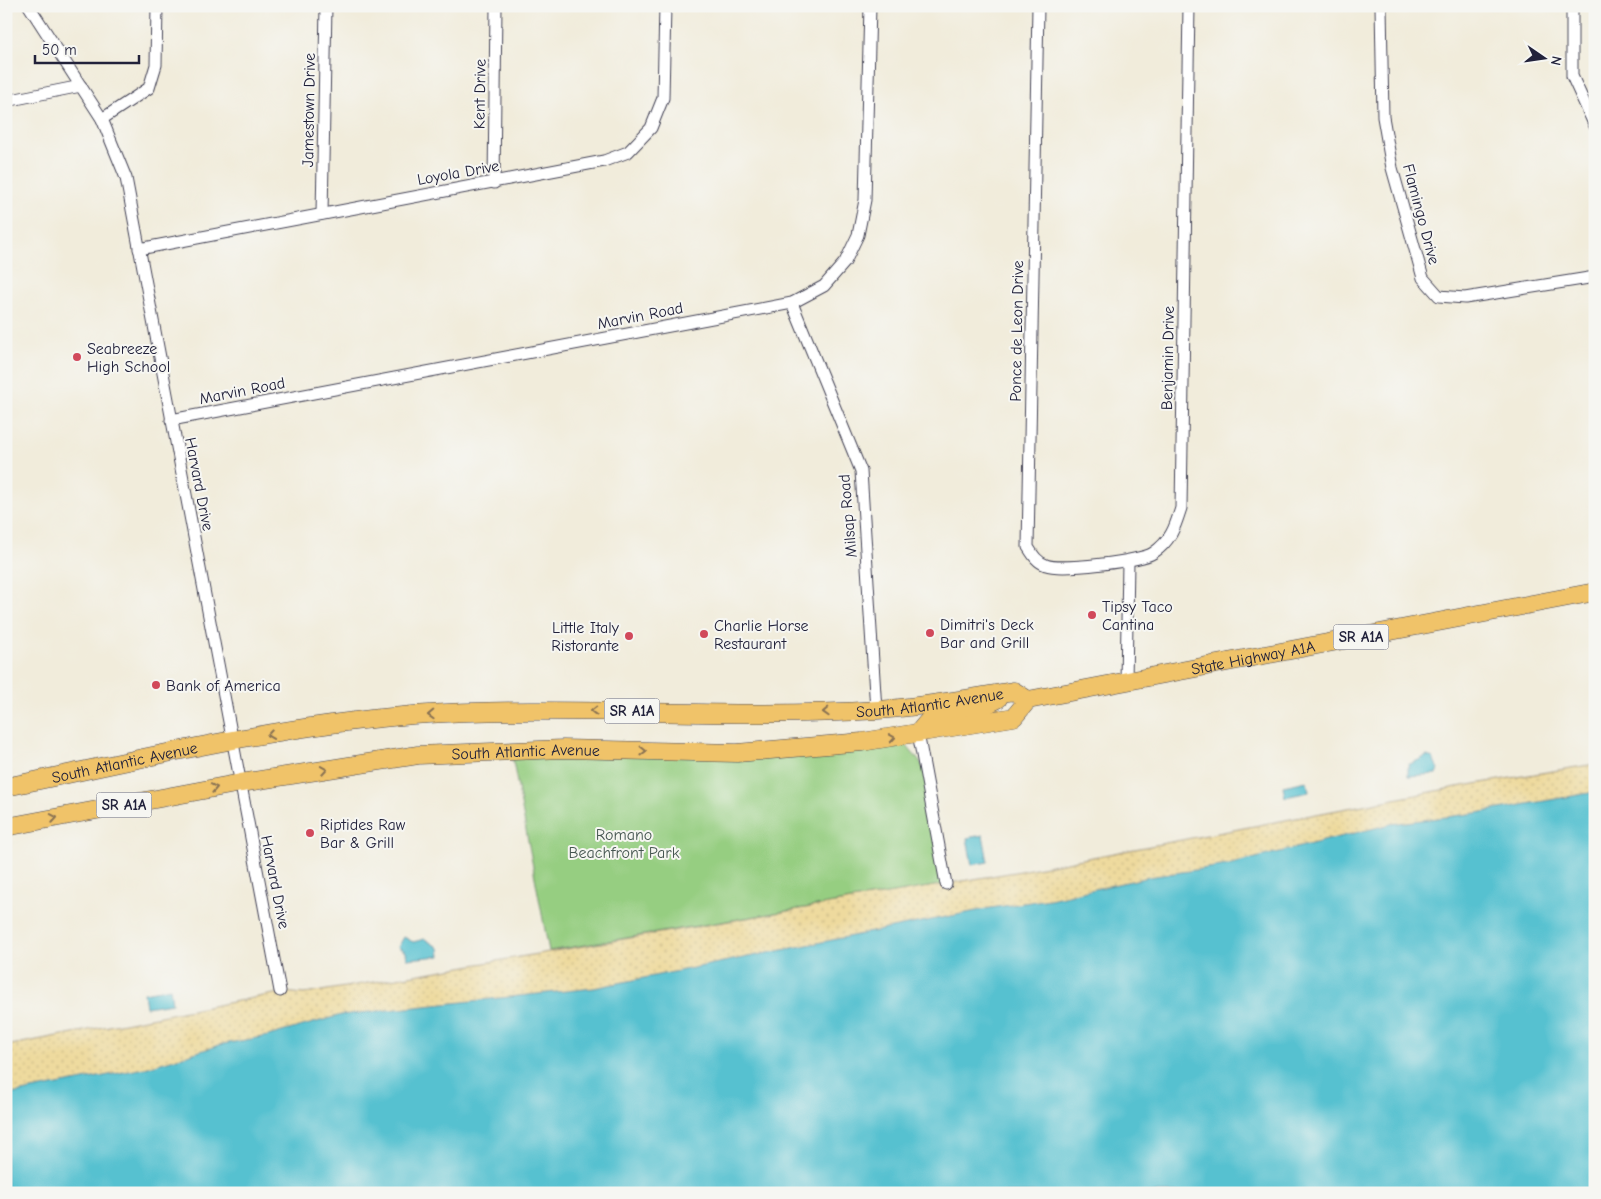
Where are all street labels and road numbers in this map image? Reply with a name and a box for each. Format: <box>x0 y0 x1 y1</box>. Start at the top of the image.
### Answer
street label: Jamestown Drive <box>299 53 319 167</box>
street label: Kent Drive <box>470 59 490 129</box>
street label: Loyola Drive <box>416 157 501 189</box>
street label: Flamingo Drive <box>1399 162 1443 267</box>
street label: Ponce de Leon Drive <box>1007 260 1027 402</box>
street label: Marvin Road <box>596 299 685 333</box>
street label: Benjamin Drive <box>1158 306 1178 410</box>
street label: Marvin Road <box>198 374 287 408</box>
street label: Harvard Drive <box>181 436 217 533</box>
street label: Milsap Road <box>835 473 861 558</box>
road number: SR A1A <box>1334 624 1388 650</box>
street label: State Highway A1A <box>1190 638 1317 679</box>
street label: South Atlantic Avenue <box>856 685 1005 721</box>
road number: SR A1A <box>604 698 660 724</box>
street label: South Atlantic Avenue <box>50 739 199 787</box>
street label: South Atlantic Avenue <box>451 741 600 764</box>
road number: SR A1A <box>96 792 152 818</box>
street label: Harvard Drive <box>257 834 293 931</box>

